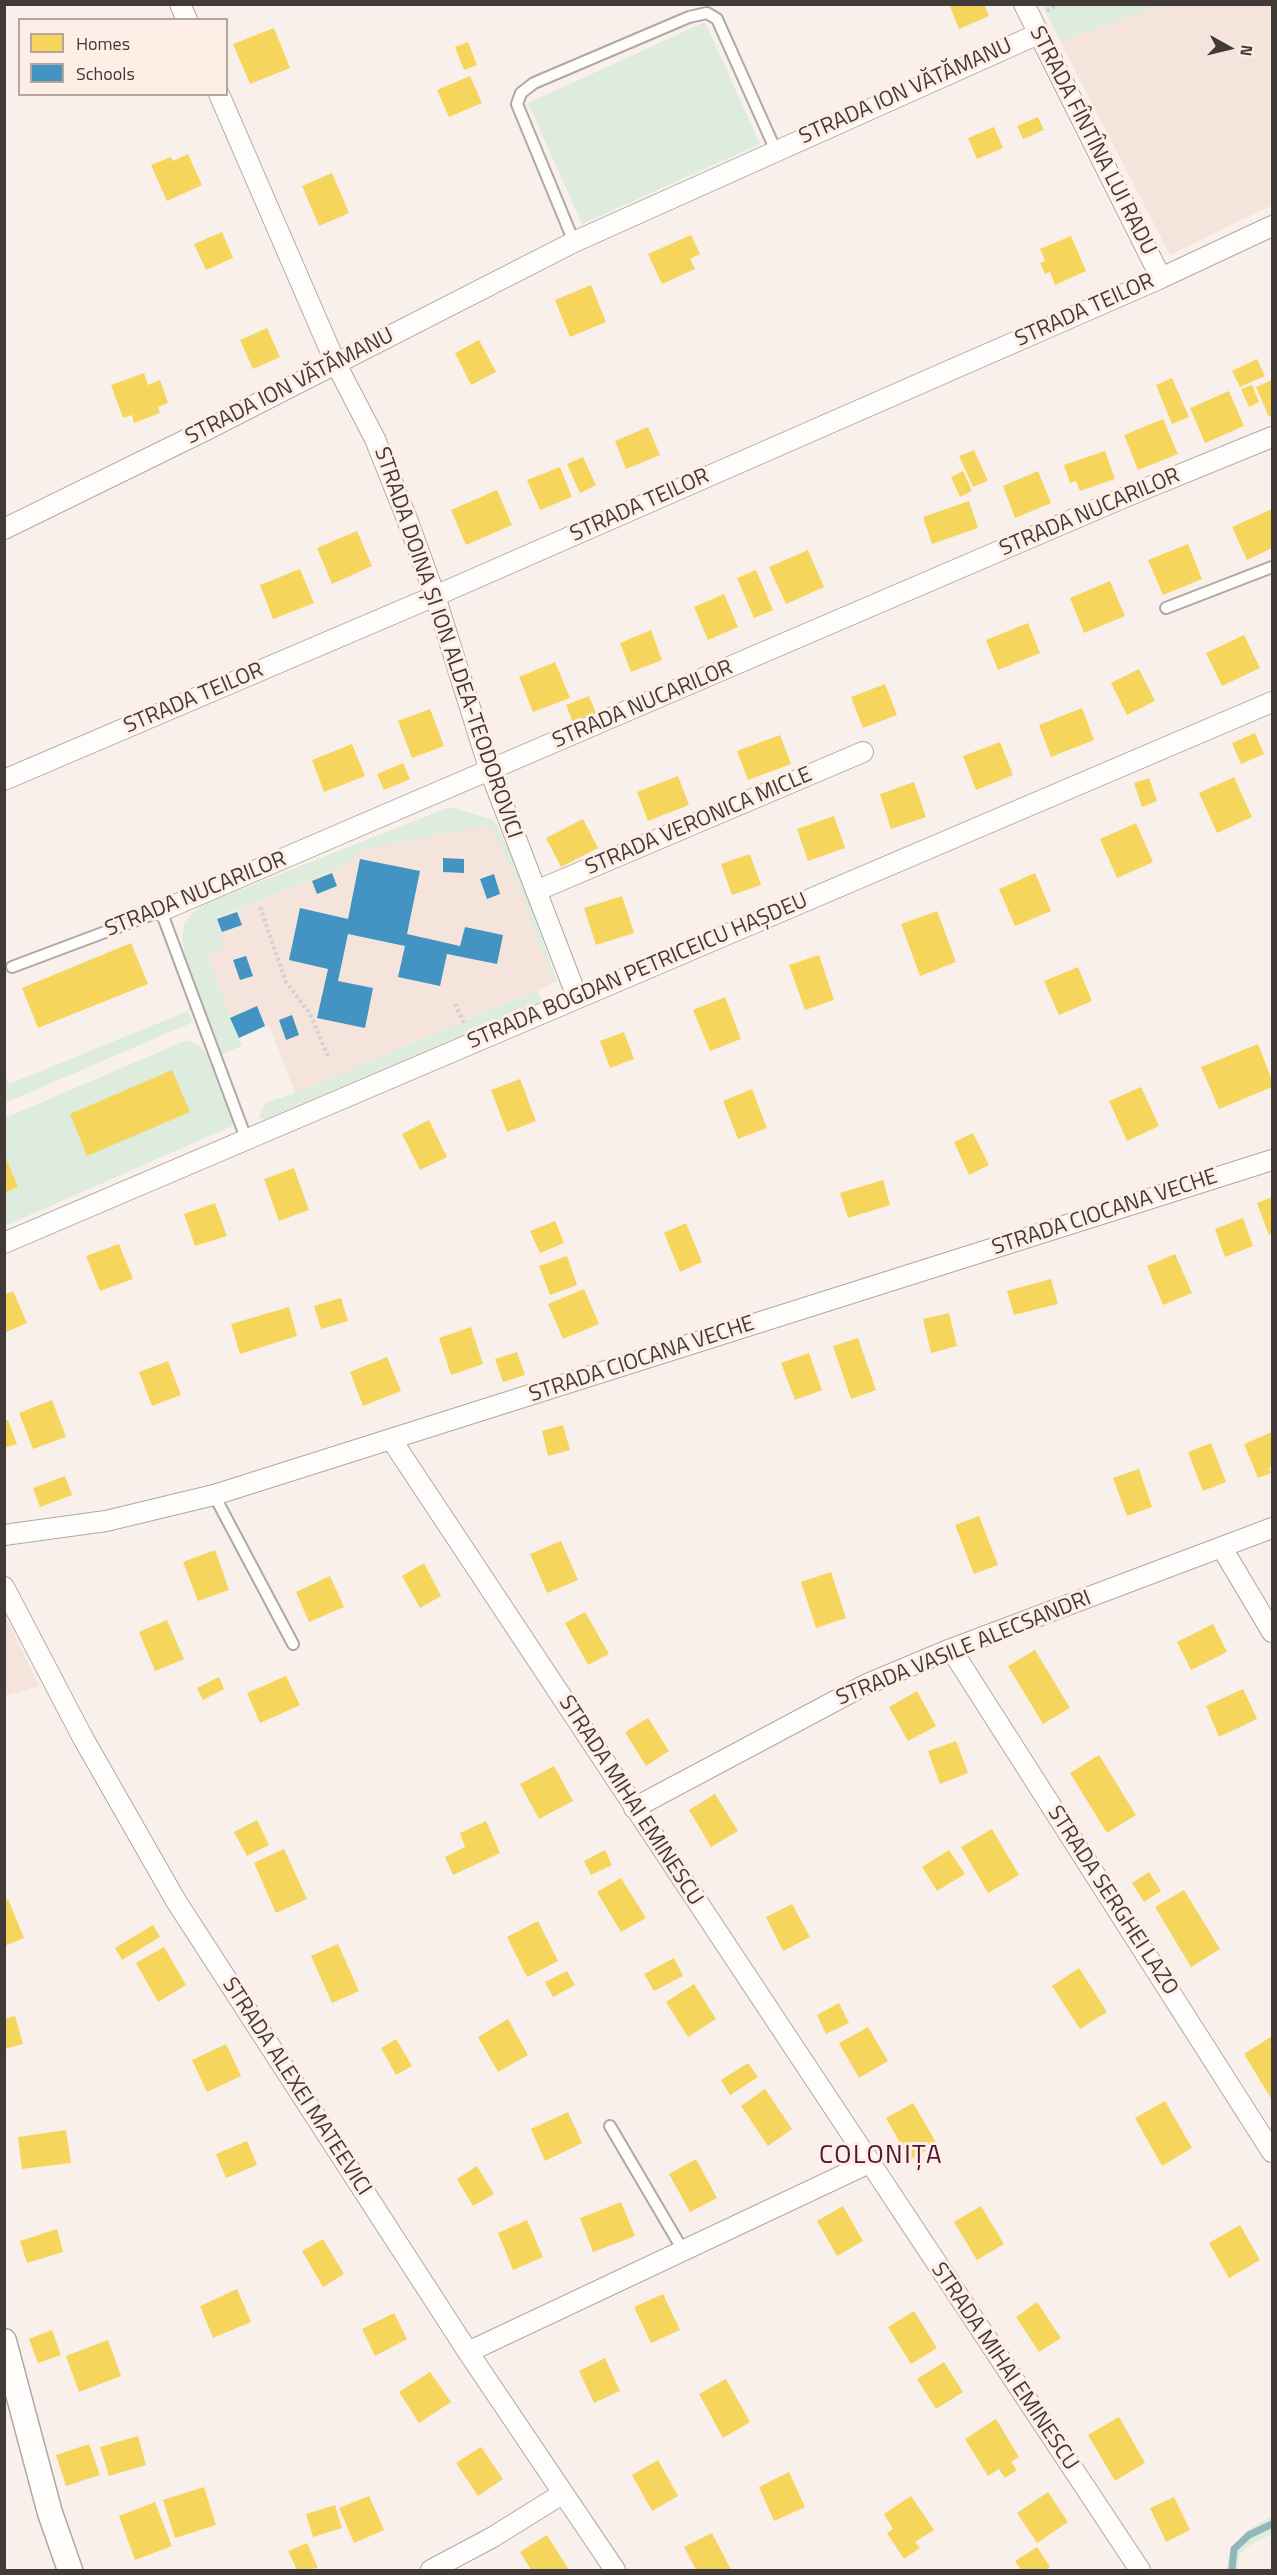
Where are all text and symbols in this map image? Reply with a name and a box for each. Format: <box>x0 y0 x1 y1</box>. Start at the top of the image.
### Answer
legend <box>18 18 228 96</box>
north arrow <box>1199 18 1259 78</box>
street label: STRADA FÎNTÎNA LUI RADU <box>1023 22 1161 260</box>
text: Homes <box>76 30 130 57</box>
street label: STRADA ION VĂTĂMANU <box>796 33 1016 151</box>
text: N <box>1234 43 1259 58</box>
text: Schools <box>76 60 135 87</box>
street label: STRADA TEILOR <box>1011 269 1159 353</box>
street label: STRADA ION VĂTĂMANU <box>182 323 398 451</box>
street label: STRADA DOINA ȘI ION ALDEA-TEODOROVICI <box>367 444 527 842</box>
street label: STRADA NUCARILOR <box>996 463 1184 563</box>
street label: STRADA TEILOR <box>566 464 714 548</box>
street label: STRADA NUCARILOR <box>549 655 737 755</box>
street label: STRADA TEILOR <box>120 658 268 740</box>
street label: STRADA VERONICA MICLE <box>582 762 816 882</box>
street label: STRADA NUCARILOR <box>102 847 290 943</box>
street label: STRADA BOGDAN PETRICEICU HAȘDEU <box>464 888 812 1056</box>
street label: STRADA CIOCANA VECHE <box>989 1164 1221 1262</box>
street label: STRADA CIOCANA VECHE <box>526 1311 758 1409</box>
street label: STRADA VASILE ALECSANDRI <box>833 1586 1095 1712</box>
street label: STRADA MIHAI EMINESCU <box>552 1691 708 1911</box>
street label: STRADA SERGHEI LAZO <box>1041 1801 1183 2001</box>
street label: STRADA ALEXEI MATEEVICI <box>216 1973 376 2201</box>
district label: COLONIȚA <box>819 2141 943 2173</box>
street label: STRADA MIHAI EMINESCU <box>925 2258 1083 2476</box>

